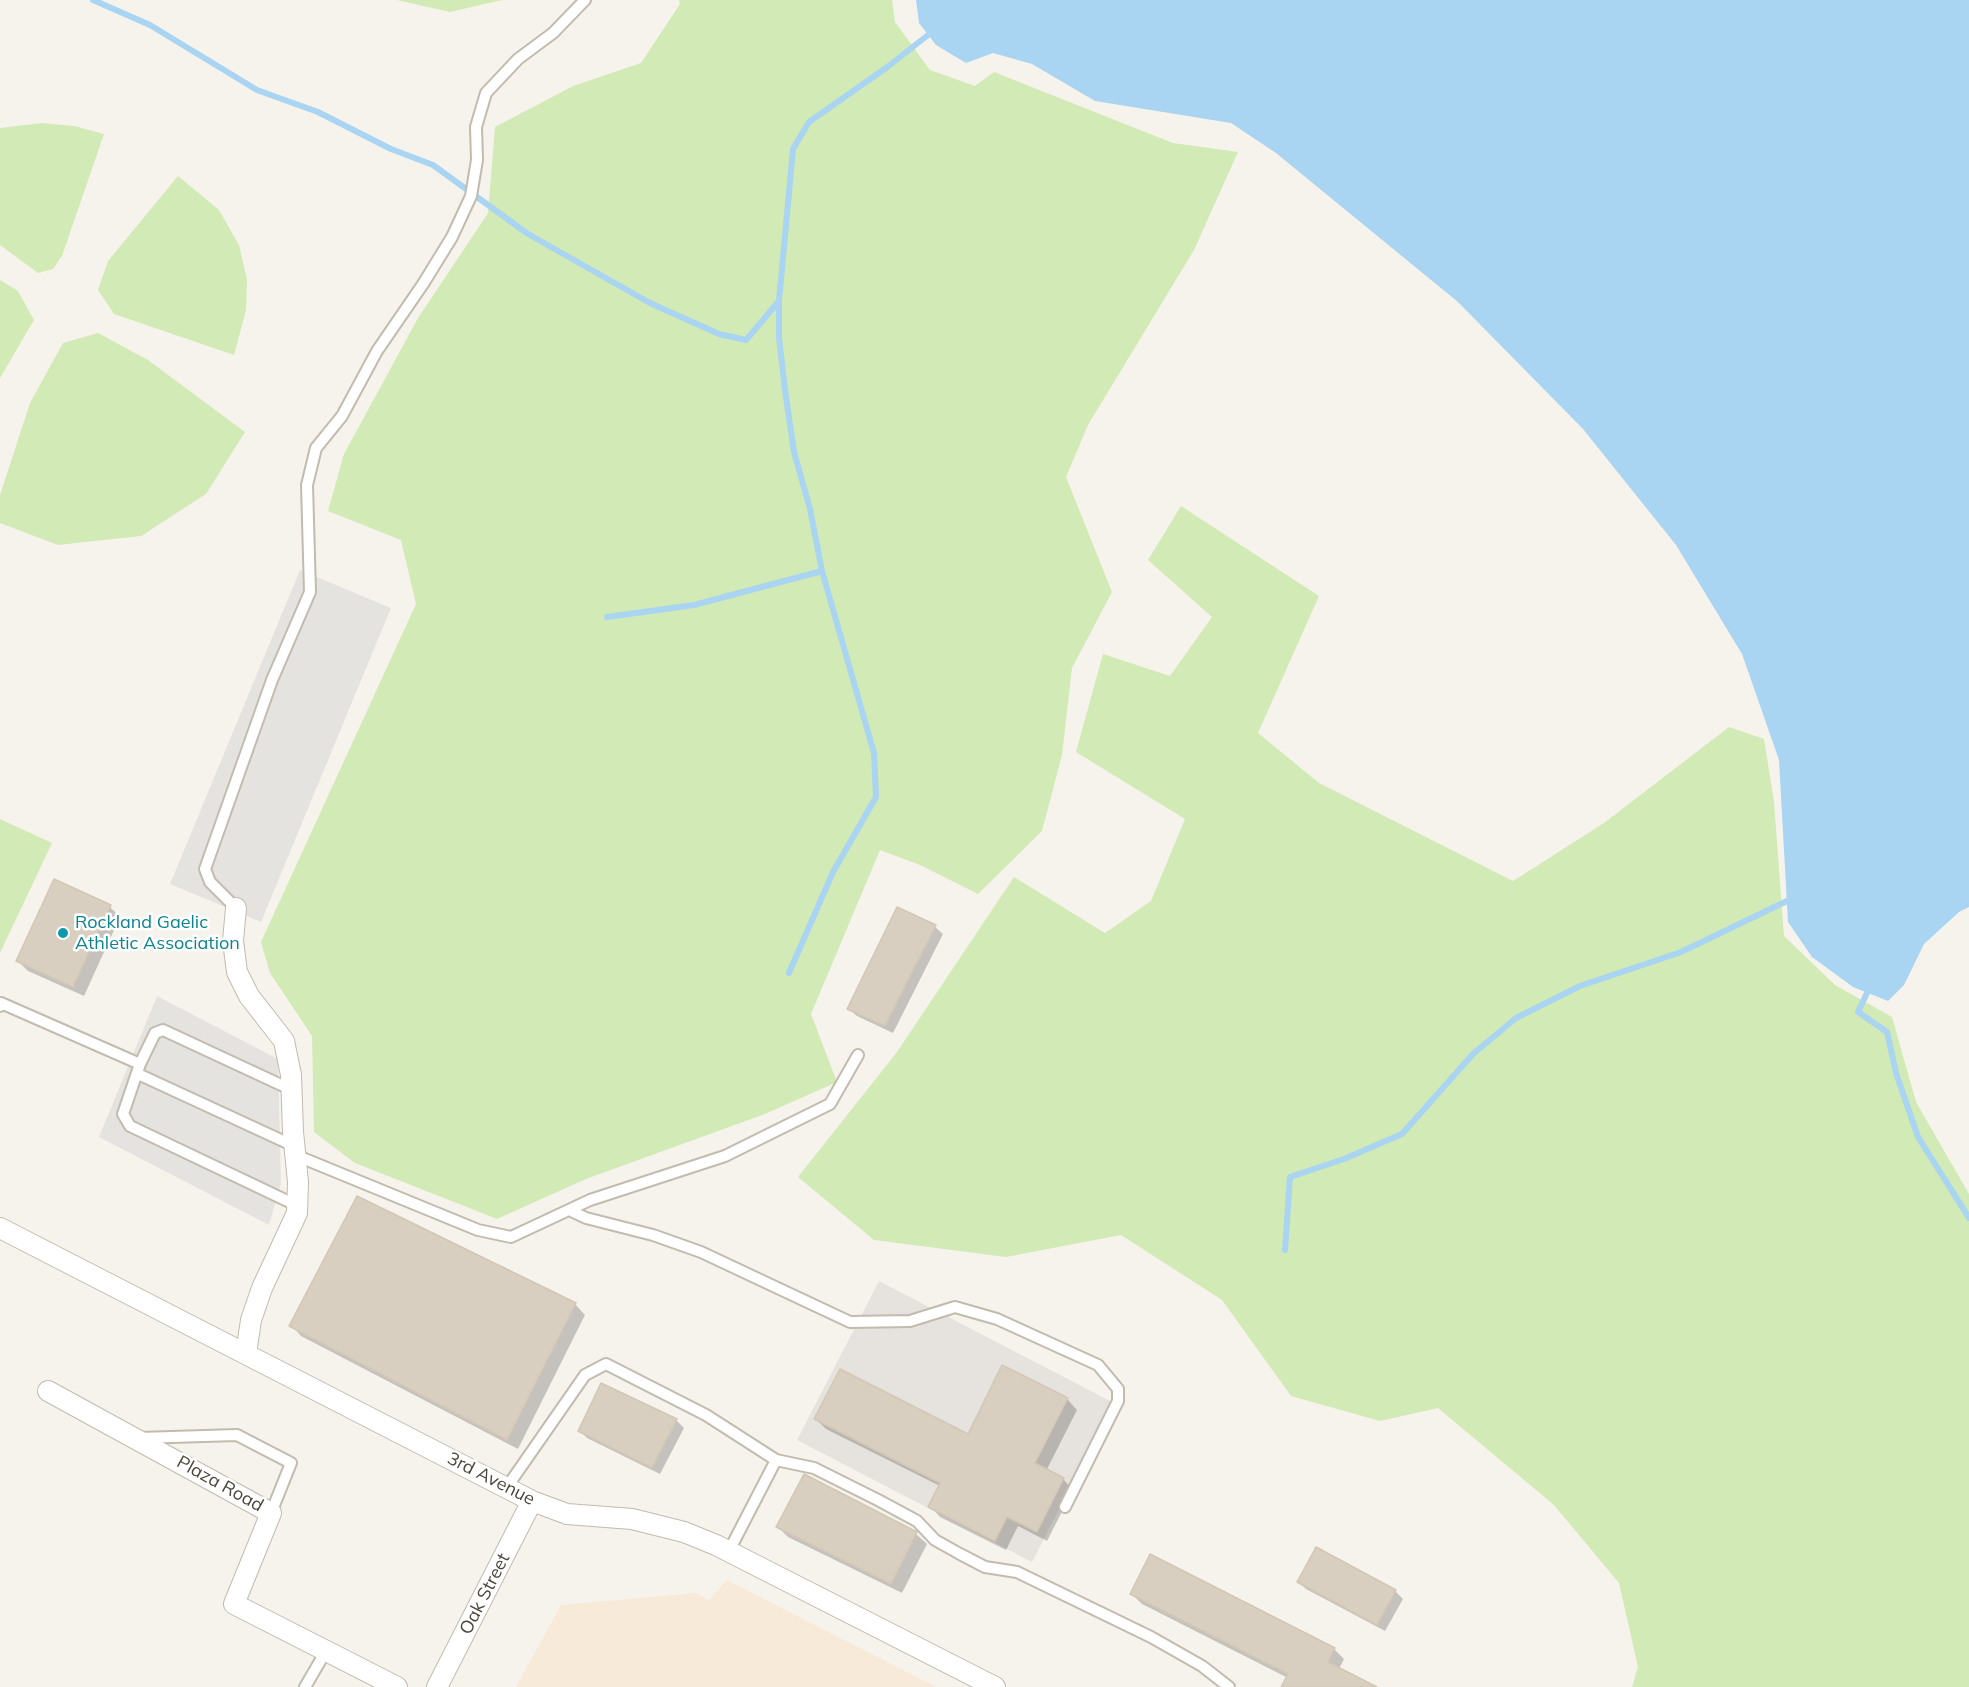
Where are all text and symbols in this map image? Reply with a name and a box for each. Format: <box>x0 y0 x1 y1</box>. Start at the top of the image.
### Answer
place label: Rockland Gaelic Athletic Association <box>75 912 240 954</box>
marker: Rockland Gaelic Athletic Association <box>56 926 70 940</box>
street label: 3rd Avenue <box>444 1448 538 1510</box>
street label: Plaza Road <box>173 1451 267 1517</box>
street label: Oak Street <box>455 1550 515 1638</box>

